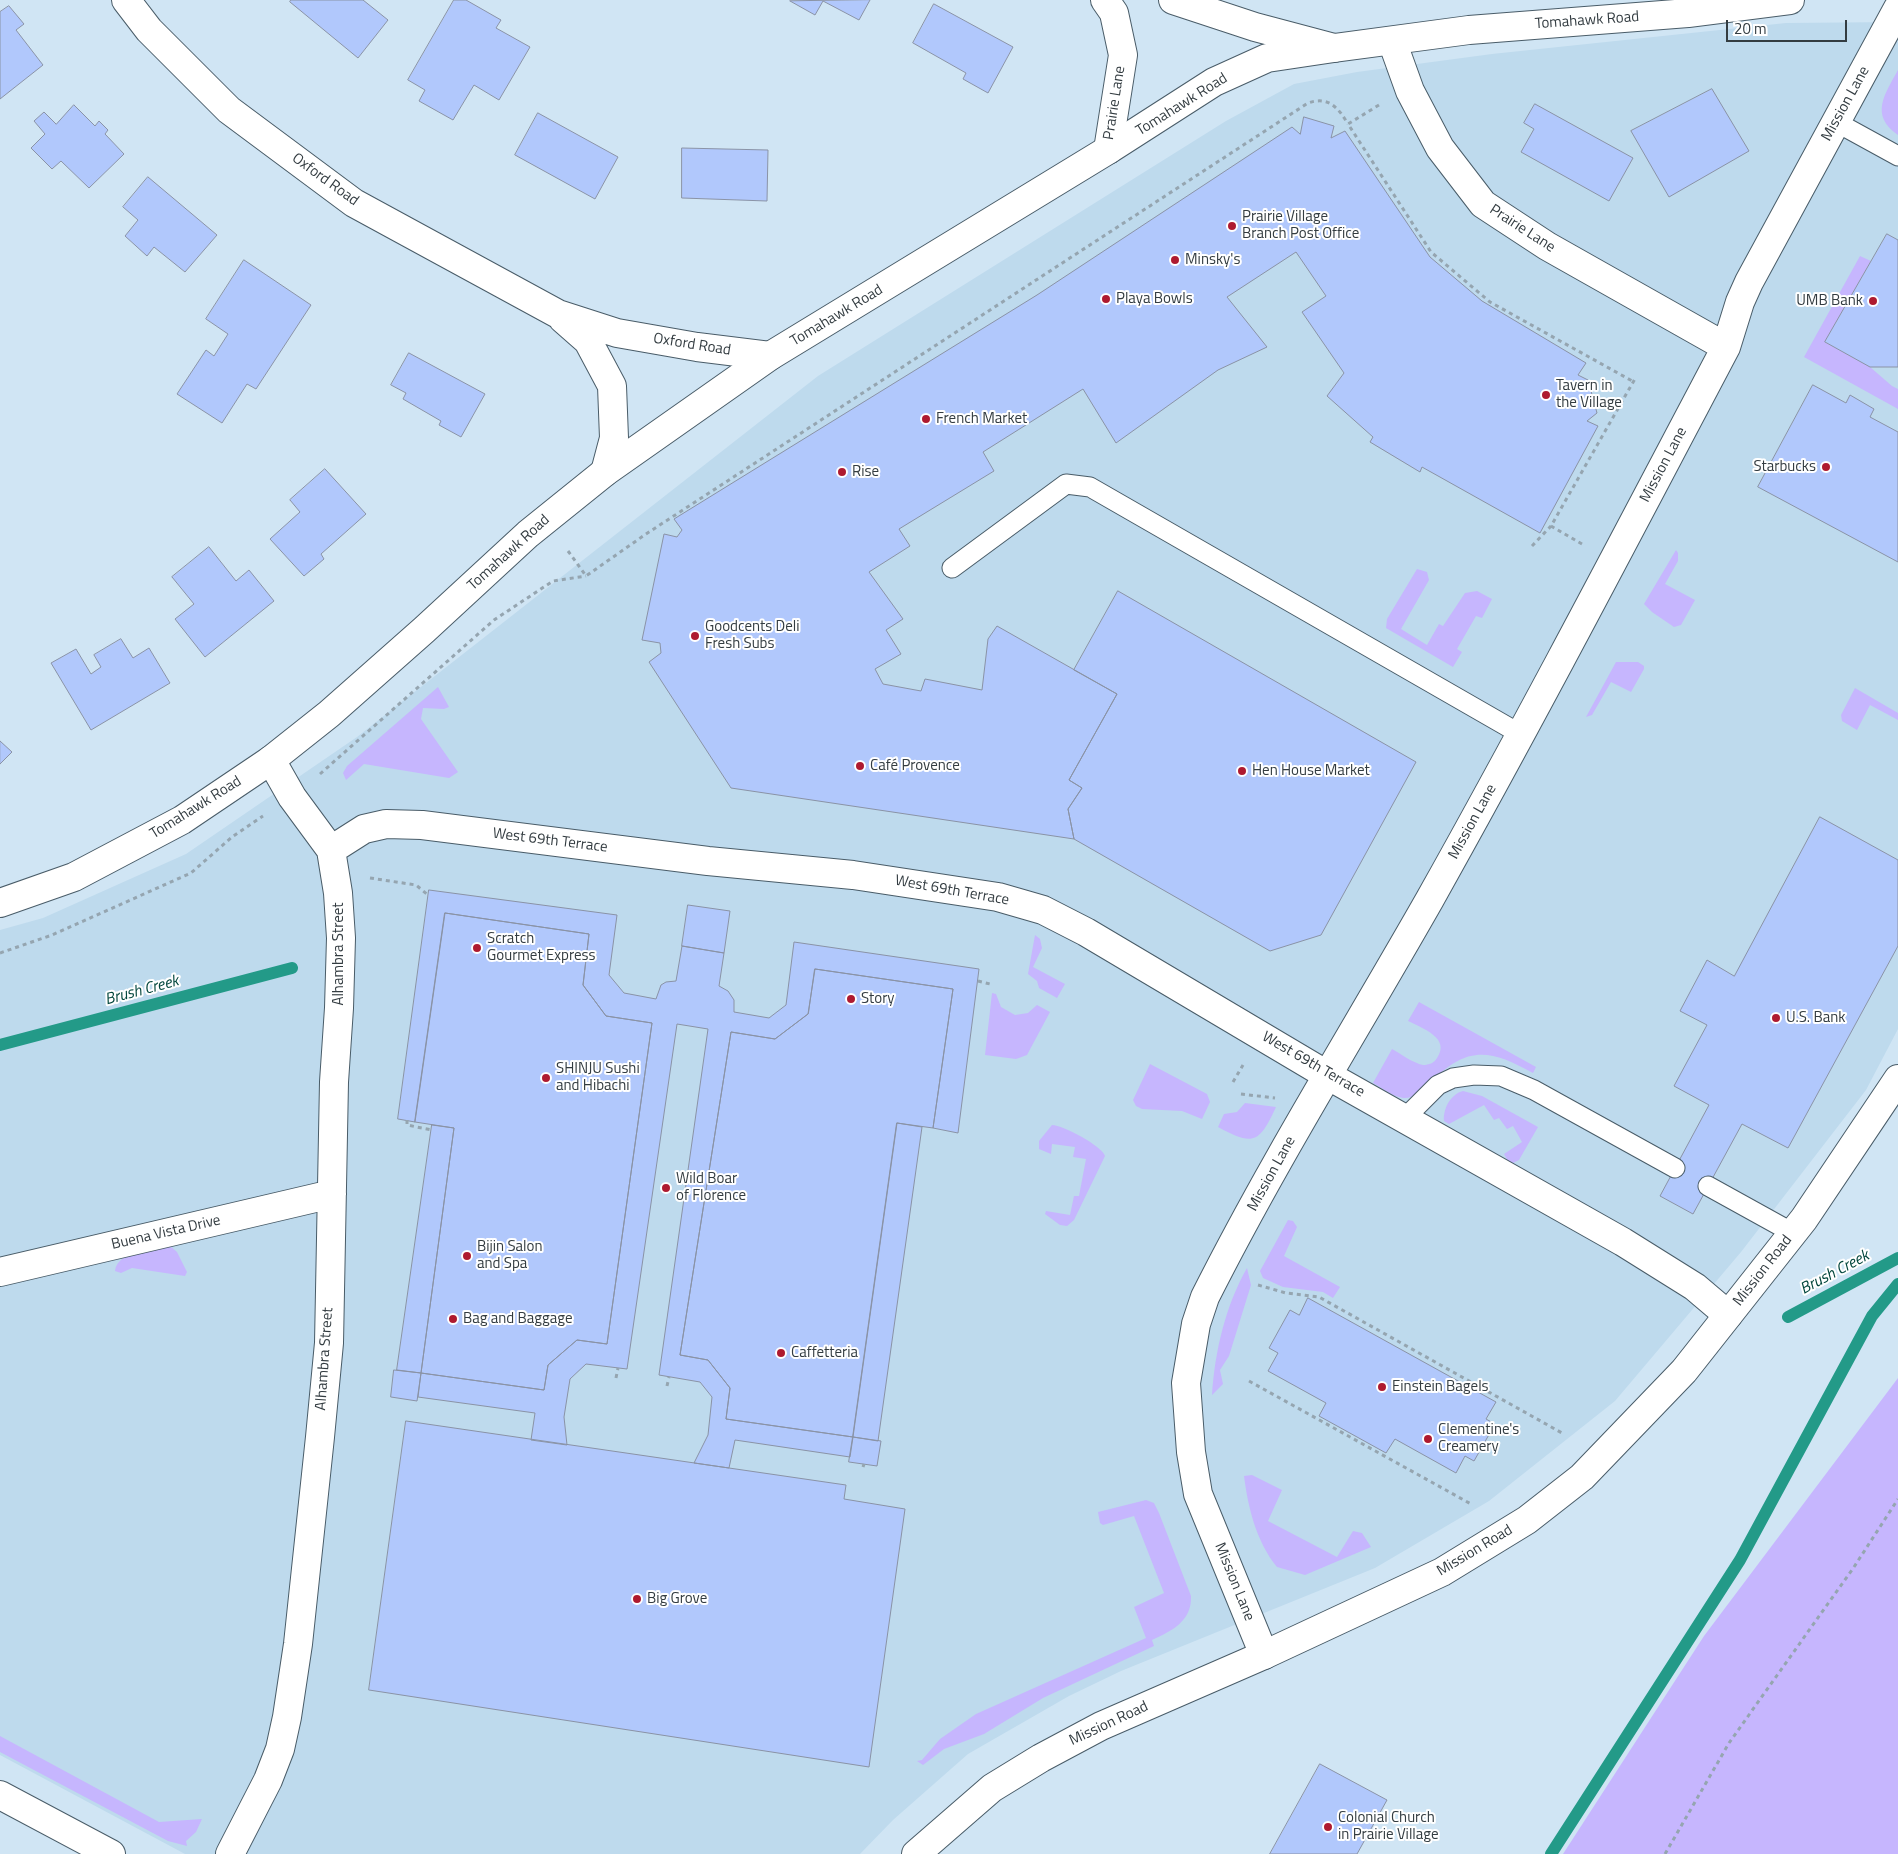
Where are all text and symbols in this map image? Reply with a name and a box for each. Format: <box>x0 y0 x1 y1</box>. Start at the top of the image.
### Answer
street label: Tomahawk Road <box>1534 8 1640 34</box>
scale bar <box>1728 10 1849 42</box>
text: 20 m <box>1734 17 1767 40</box>
street label: Mission Lane <box>1818 63 1874 145</box>
street label: Prairie Lane <box>1100 65 1130 141</box>
street label: Tomahawk Road <box>1133 70 1231 140</box>
street label: Oxford Road <box>288 150 362 210</box>
street label: Prairie Lane <box>1486 201 1558 257</box>
place label: Prairie Village Branch Post Office <box>1242 208 1359 243</box>
marker: Prairie Village Branch Post Office <box>1226 220 1238 232</box>
place label: Minsky's <box>1185 251 1240 269</box>
marker: Minsky's <box>1169 254 1181 266</box>
street label: Tomahawk Road <box>788 281 886 351</box>
place label: Playa Bowls <box>1116 290 1193 308</box>
place label: UMB Bank <box>1796 292 1863 310</box>
marker: Playa Bowls <box>1100 293 1112 305</box>
marker: UMB Bank <box>1867 295 1879 307</box>
street label: Oxford Road <box>652 330 732 360</box>
place label: Tavern in the Village <box>1556 377 1622 412</box>
marker: Tavern in the Village <box>1540 389 1552 401</box>
place label: French Market <box>936 410 1027 428</box>
marker: French Market <box>920 413 932 425</box>
street label: Mission Lane <box>1637 424 1691 506</box>
place label: Starbucks <box>1753 458 1816 476</box>
marker: Starbucks <box>1820 461 1832 473</box>
place label: Rise <box>852 463 879 481</box>
marker: Rise <box>836 466 848 478</box>
street label: Tomahawk Road <box>464 511 554 595</box>
place label: Goodcents Deli Fresh Subs <box>705 618 800 653</box>
marker: Goodcents Deli Fresh Subs <box>689 630 701 642</box>
place label: Café Provence <box>870 757 960 775</box>
marker: Café Provence <box>854 760 866 772</box>
place label: Hen House Market <box>1252 762 1370 780</box>
marker: Hen House Market <box>1236 765 1248 777</box>
street label: Tomahawk Road <box>147 773 245 843</box>
street label: Mission Lane <box>1445 781 1501 863</box>
street label: West 69th Terrace <box>492 825 608 857</box>
street label: West 69th Terrace <box>894 872 1010 910</box>
street label: Alhambra Street <box>330 902 348 1006</box>
place label: Scratch Gourmet Express <box>487 930 595 965</box>
marker: Scratch Gourmet Express <box>471 942 483 954</box>
water label: Brush Creek <box>103 972 181 1010</box>
place label: Story <box>861 990 895 1008</box>
marker: Story <box>845 993 857 1005</box>
place label: U.S. Bank <box>1786 1009 1845 1027</box>
marker: U.S. Bank <box>1770 1012 1782 1024</box>
street label: West 69th Terrace <box>1258 1028 1368 1102</box>
place label: SHINJU Sushi and Hibachi <box>556 1060 640 1095</box>
marker: SHINJU Sushi and Hibachi <box>540 1072 552 1084</box>
street label: Mission Lane <box>1244 1133 1300 1215</box>
place label: Wild Boar of Florence <box>676 1170 746 1205</box>
marker: Wild Boar of Florence <box>660 1182 672 1194</box>
street label: Buena Vista Drive <box>110 1212 222 1254</box>
street label: Mission Road <box>1730 1232 1796 1310</box>
place label: Bijin Salon and Spa <box>477 1238 543 1273</box>
water label: Brush Creek <box>1797 1247 1873 1299</box>
marker: Bijin Salon and Spa <box>461 1250 473 1262</box>
street label: Alhambra Street <box>312 1307 338 1411</box>
place label: Bag and Baggage <box>463 1310 573 1328</box>
marker: Bag and Baggage <box>447 1313 459 1325</box>
place label: Caffetteria <box>791 1344 858 1362</box>
marker: Caffetteria <box>775 1347 787 1359</box>
place label: Einstein Bagels <box>1392 1378 1489 1396</box>
marker: Einstein Bagels <box>1376 1381 1388 1393</box>
place label: Clementine's Creamery <box>1438 1421 1519 1456</box>
marker: Clementine's Creamery <box>1422 1433 1434 1445</box>
street label: Mission Road <box>1434 1521 1516 1581</box>
street label: Mission Lane <box>1210 1540 1258 1624</box>
place label: Big Grove <box>647 1590 707 1608</box>
marker: Big Grove <box>631 1593 643 1605</box>
street label: Mission Road <box>1067 1698 1151 1750</box>
place label: Colonial Church in Prairie Village <box>1338 1809 1439 1844</box>
marker: Colonial Church in Prairie Village <box>1322 1821 1334 1833</box>

